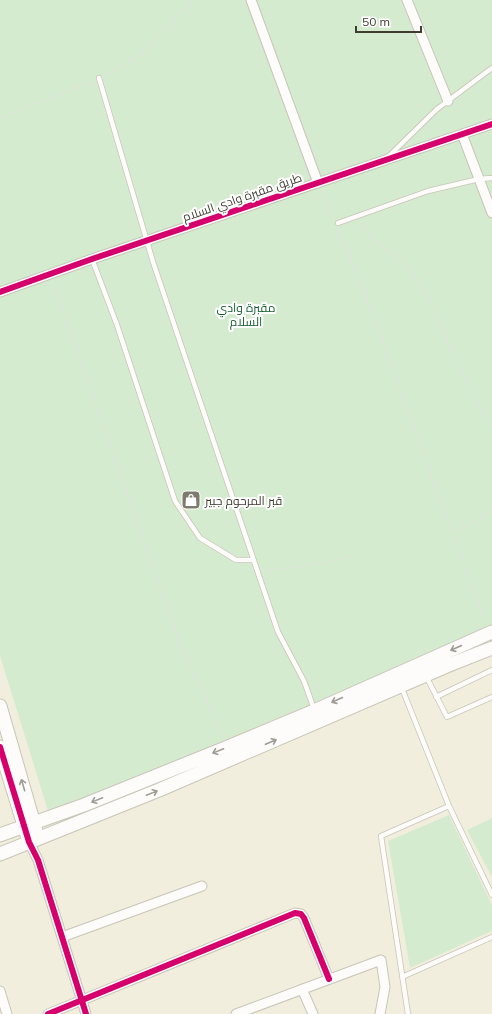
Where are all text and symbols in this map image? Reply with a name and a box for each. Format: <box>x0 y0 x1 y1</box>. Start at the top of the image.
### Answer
scale bar <box>356 8 421 34</box>
text: 50 m <box>362 14 390 29</box>
street label: طريق مقبرة وادي السلام <box>180 170 305 227</box>
park label: مقبرة وادي السلام <box>217 300 275 330</box>
shop icon: قبر المرحوم جبير <box>180 489 202 511</box>
place label: قبر المرحوم جبير <box>204 493 282 509</box>
one-way arrow <box>451 644 463 652</box>
one-way arrow <box>332 697 344 704</box>
one-way arrow <box>265 737 277 745</box>
one-way arrow <box>212 748 224 756</box>
one-way arrow <box>19 779 26 792</box>
one-way arrow <box>145 788 157 796</box>
one-way arrow <box>92 796 104 804</box>

